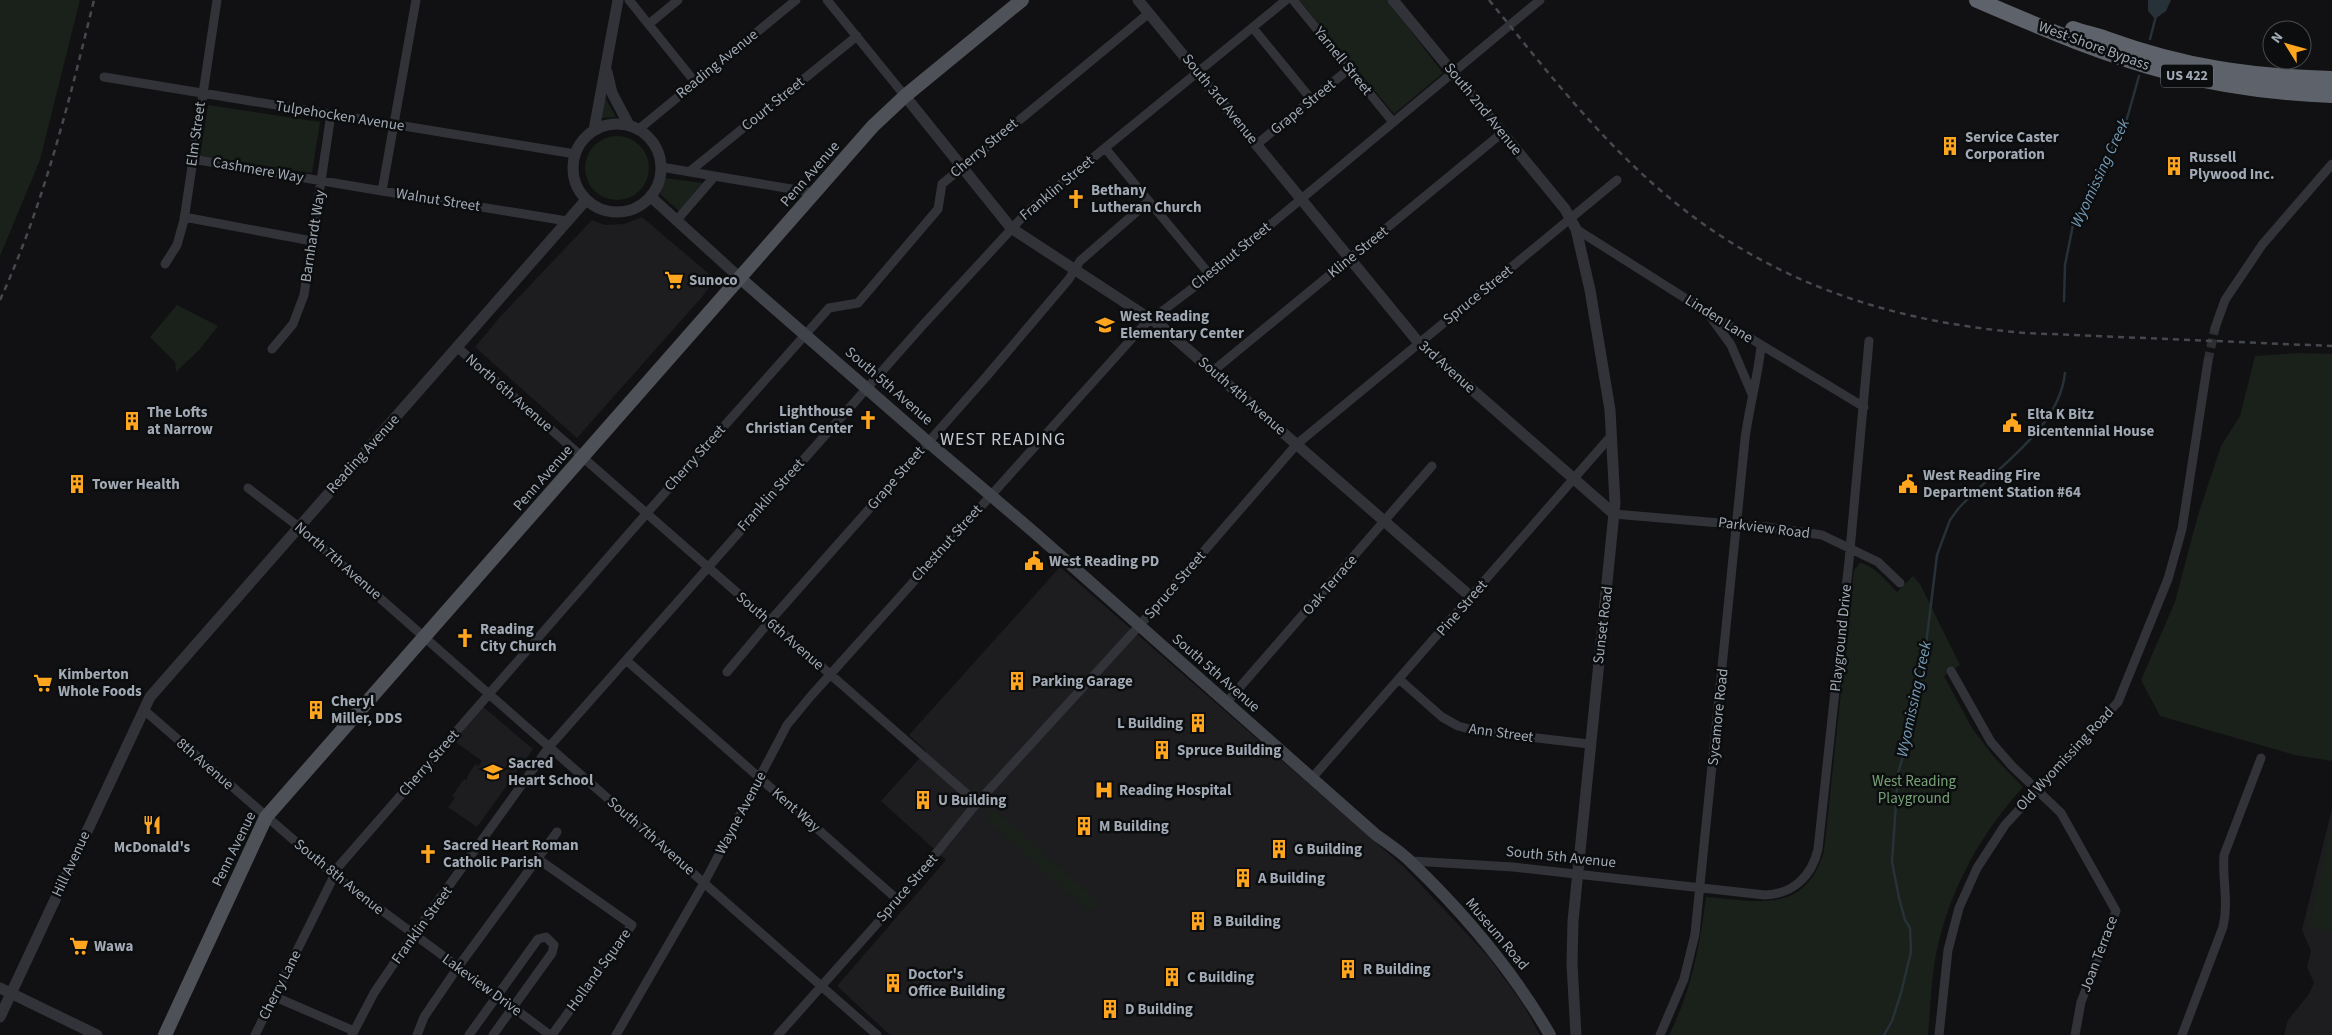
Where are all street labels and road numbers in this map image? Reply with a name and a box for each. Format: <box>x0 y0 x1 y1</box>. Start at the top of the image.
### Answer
street label: West Shore Bypass <box>2035 16 2153 76</box>
street label: Yarnell Street <box>1308 21 1377 100</box>
street label: Reading Avenue <box>671 24 763 104</box>
street label: South 3rd Avenue <box>1177 49 1263 149</box>
street label: South 2nd Avenue <box>1439 58 1527 160</box>
road number: US 422 <box>2161 64 2213 88</box>
street label: Court Street <box>737 72 809 136</box>
street label: Grape Street <box>1266 74 1340 140</box>
street label: Tulpehocken Avenue <box>274 95 406 137</box>
street label: Elm Street <box>181 100 211 168</box>
street label: Cherry Street <box>946 113 1022 183</box>
street label: Penn Avenue <box>775 136 845 212</box>
street label: Franklin Street <box>1015 151 1099 225</box>
street label: Cashmere Way <box>211 152 305 188</box>
street label: Walnut Street <box>394 183 482 217</box>
street label: Barnhardt Way <box>295 188 331 284</box>
street label: Chestnut Street <box>1187 217 1275 295</box>
street label: Kline Street <box>1323 221 1393 283</box>
street label: Spruce Street <box>1439 260 1517 330</box>
street label: Linden Lane <box>1681 290 1757 348</box>
street label: 3rd Avenue <box>1414 336 1480 398</box>
street label: South 5th Avenue <box>840 342 938 430</box>
street label: North 6th Avenue <box>461 349 557 437</box>
street label: South 4th Avenue <box>1193 352 1291 440</box>
street label: Reading Avenue <box>322 410 404 498</box>
street label: Cherry Street <box>660 420 730 496</box>
street label: Penn Avenue <box>508 440 578 516</box>
street label: Grape Street <box>862 442 930 514</box>
street label: Franklin Street <box>733 454 809 536</box>
street label: Chestnut Street <box>907 500 987 586</box>
street label: Parkview Road <box>1717 512 1811 544</box>
street label: North 7th Avenue <box>290 517 386 605</box>
street label: Spruce Street <box>1139 546 1211 624</box>
street label: Oak Terrace <box>1298 550 1362 620</box>
street label: Pine Street <box>1432 575 1492 641</box>
street label: Playground Drive <box>1825 583 1857 693</box>
street label: Sunset Road <box>1588 585 1618 665</box>
street label: South 6th Avenue <box>731 587 829 675</box>
street label: South 5th Avenue <box>1167 629 1265 717</box>
street label: Sycamore Road <box>1702 667 1734 767</box>
street label: Old Wyomissing Road <box>2011 702 2119 816</box>
street label: Ann Street <box>1467 718 1535 748</box>
street label: Cherry Street <box>394 725 464 801</box>
street label: 8th Avenue <box>172 733 238 795</box>
street label: Wayne Avenue <box>710 768 772 858</box>
street label: Kent Way <box>767 783 825 837</box>
street label: South 7th Avenue <box>602 792 700 880</box>
street label: Penn Avenue <box>207 808 261 890</box>
street label: Hill Avenue <box>47 828 95 900</box>
street label: South 8th Avenue <box>289 834 389 920</box>
street label: South 5th Avenue <box>1505 841 1617 873</box>
street label: Spruce Street <box>871 849 943 927</box>
street label: Franklin Street <box>387 882 457 968</box>
street label: Museum Road <box>1460 893 1534 975</box>
street label: Joan Terrace <box>2075 913 2123 995</box>
street label: Holland Square <box>562 925 636 1015</box>
street label: Cherry Lane <box>254 947 306 1023</box>
street label: Lakeview Drive <box>438 949 526 1021</box>

